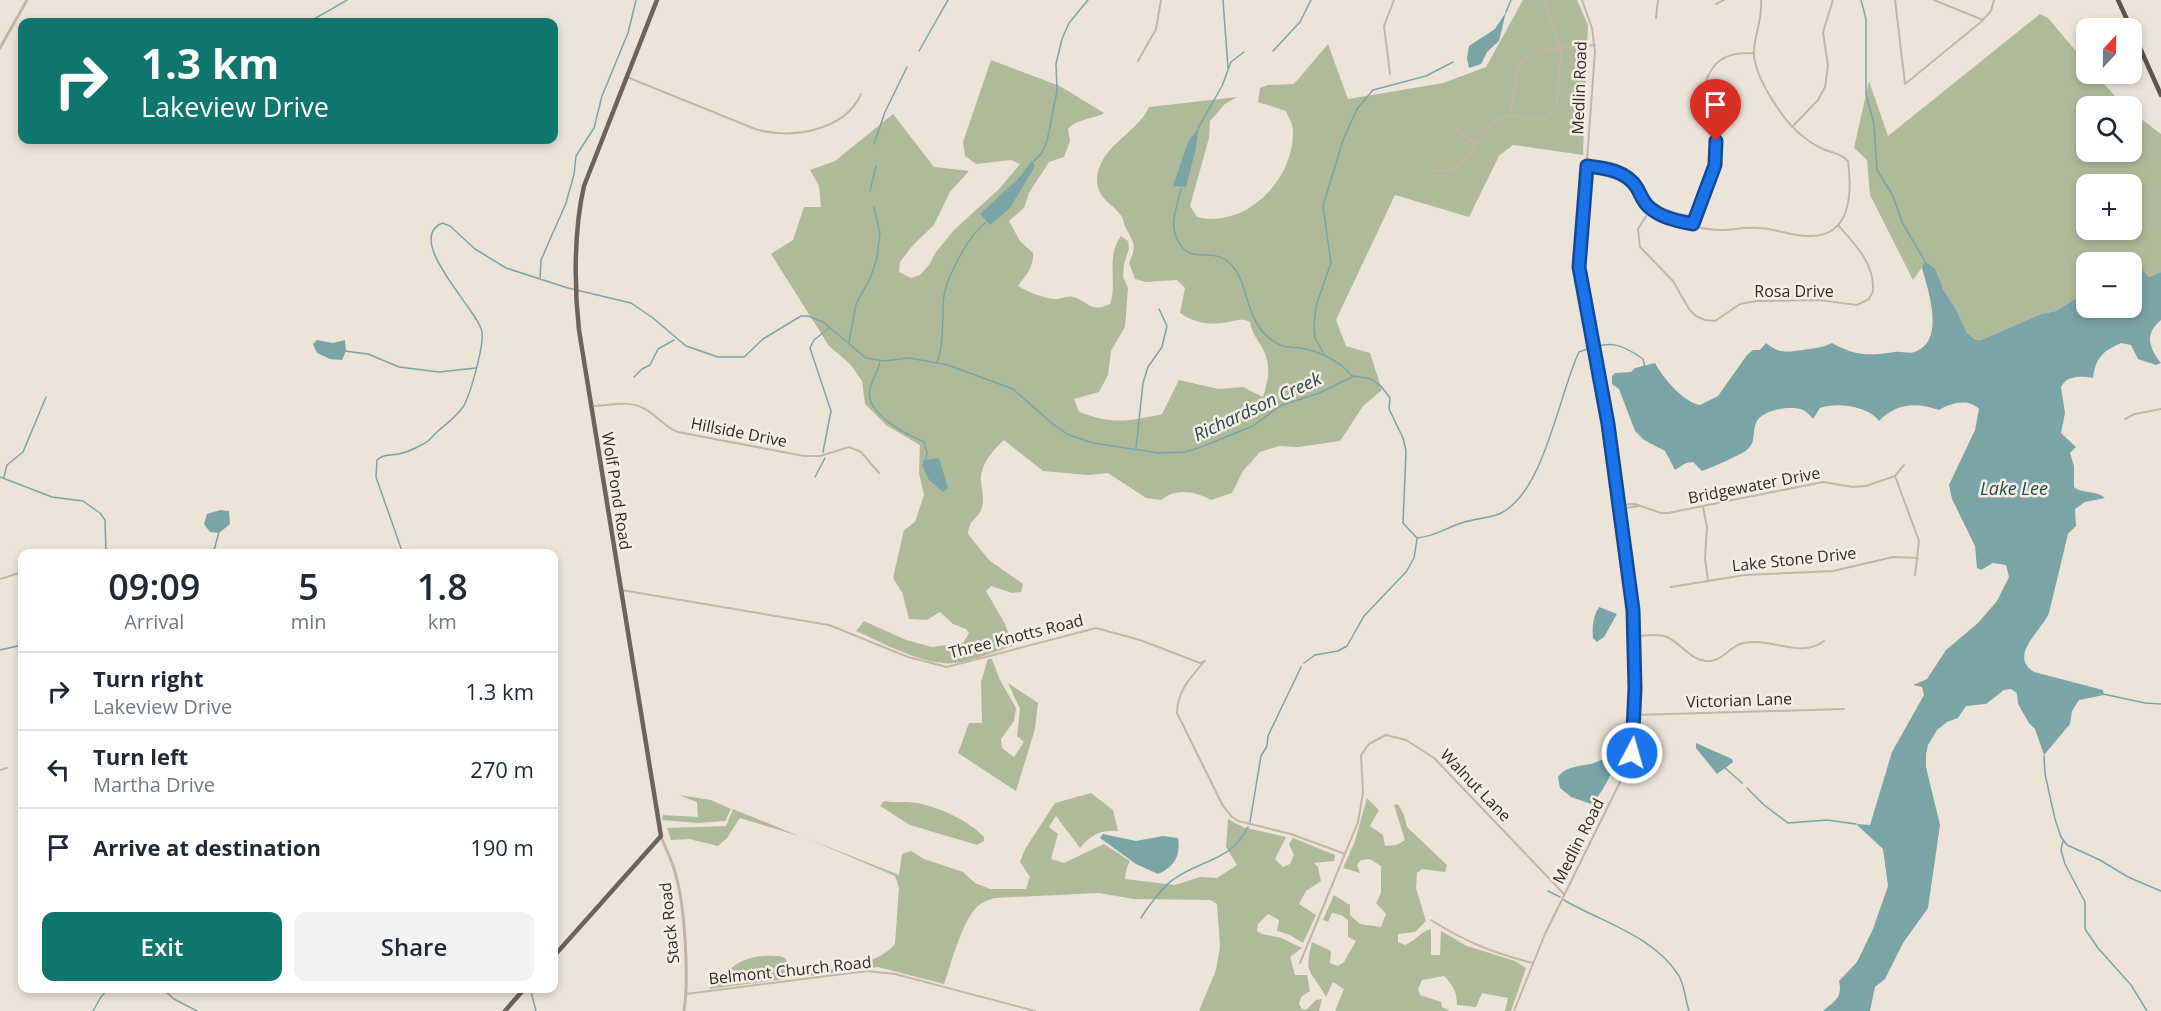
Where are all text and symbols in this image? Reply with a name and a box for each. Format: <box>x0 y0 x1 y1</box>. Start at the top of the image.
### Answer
north arrow <box>2076 18 2142 84</box>
map controls <box>2076 18 2142 318</box>
text: 1.3 km <box>141 34 279 91</box>
street label: Medlin Road <box>1566 41 1592 135</box>
icon: right <box>42 42 120 120</box>
pin <box>1690 79 1741 141</box>
text: Lakeview Drive <box>141 88 329 125</box>
icon: arrive <box>1699 88 1732 121</box>
button: search <box>2076 96 2142 162</box>
button: + <box>2076 174 2142 240</box>
button: − <box>2076 252 2142 318</box>
street label: Rosa Drive <box>1754 280 1834 302</box>
water label: Richardson Creek <box>1189 365 1326 446</box>
street label: Hillside Drive <box>689 412 789 452</box>
street label: Wolf Pond Road <box>597 430 637 552</box>
street label: Bridgewater Drive <box>1686 461 1822 509</box>
water label: Lake Lee <box>1980 476 2048 500</box>
street label: Lake Stone Drive <box>1731 542 1857 576</box>
text: 09:09 <box>108 562 200 611</box>
text: 5 <box>298 562 319 611</box>
text: 1.8 <box>417 562 468 611</box>
text: Arrival <box>124 608 184 635</box>
text: min <box>291 608 326 635</box>
text: km <box>428 608 457 635</box>
street label: Three Knotts Road <box>946 609 1086 663</box>
text: Turn right <box>93 663 204 693</box>
icon: right <box>42 675 75 708</box>
text: 1.3 km <box>465 676 534 706</box>
street label: Victorian Lane <box>1686 687 1792 713</box>
text: Lakeview Drive <box>93 693 232 720</box>
position arrow <box>1600 721 1664 785</box>
text: Turn left <box>93 741 188 771</box>
street label: Walnut Lane <box>1436 744 1516 826</box>
icon: left <box>42 753 75 786</box>
text: 270 m <box>470 754 534 784</box>
text: Martha Drive <box>93 771 215 798</box>
street label: Medlin Road <box>1547 794 1609 888</box>
icon: arrive <box>42 831 75 864</box>
text: Arrive at destination <box>93 832 321 862</box>
text: 190 m <box>470 832 534 862</box>
street label: Stack Road <box>654 881 684 965</box>
button: Exit <box>42 912 282 981</box>
button: Share <box>294 912 534 981</box>
street label: Belmont Church Road <box>708 951 872 989</box>

